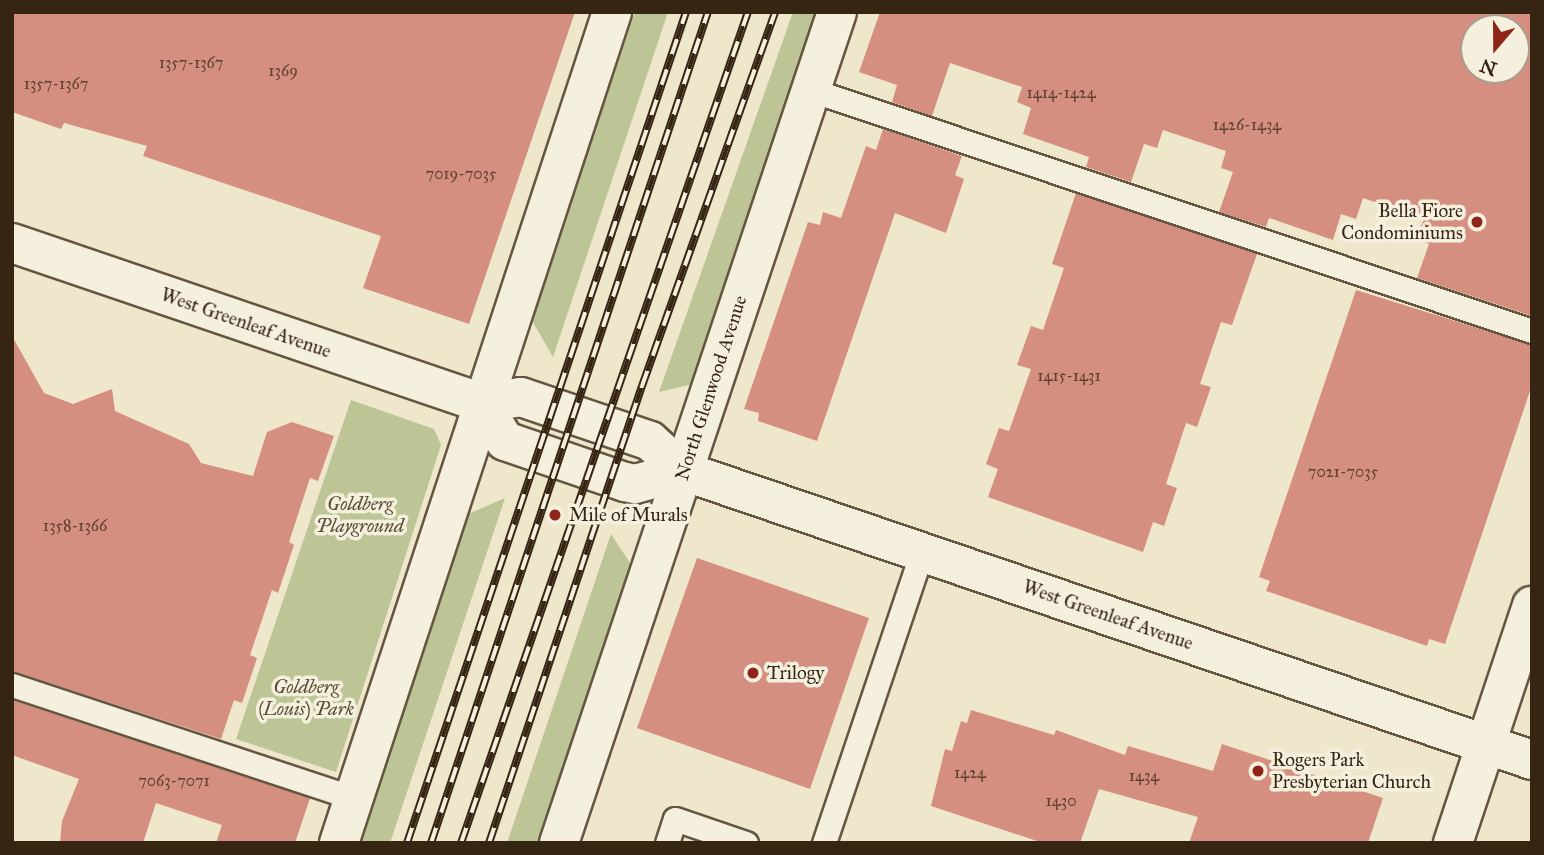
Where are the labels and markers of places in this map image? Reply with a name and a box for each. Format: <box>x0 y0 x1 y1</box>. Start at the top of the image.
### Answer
place label: Bella Fiore Condominiums <box>1341 200 1463 244</box>
marker: Bella Fiore Condominiums <box>1469 214 1485 230</box>
place label: Mile of Murals <box>569 504 688 526</box>
marker: Mile of Murals <box>547 507 563 523</box>
place label: Trilogy <box>767 662 824 684</box>
marker: Trilogy <box>745 665 761 681</box>
place label: Rogers Park Presbyterian Church <box>1272 749 1431 793</box>
marker: Rogers Park Presbyterian Church <box>1250 763 1266 779</box>

